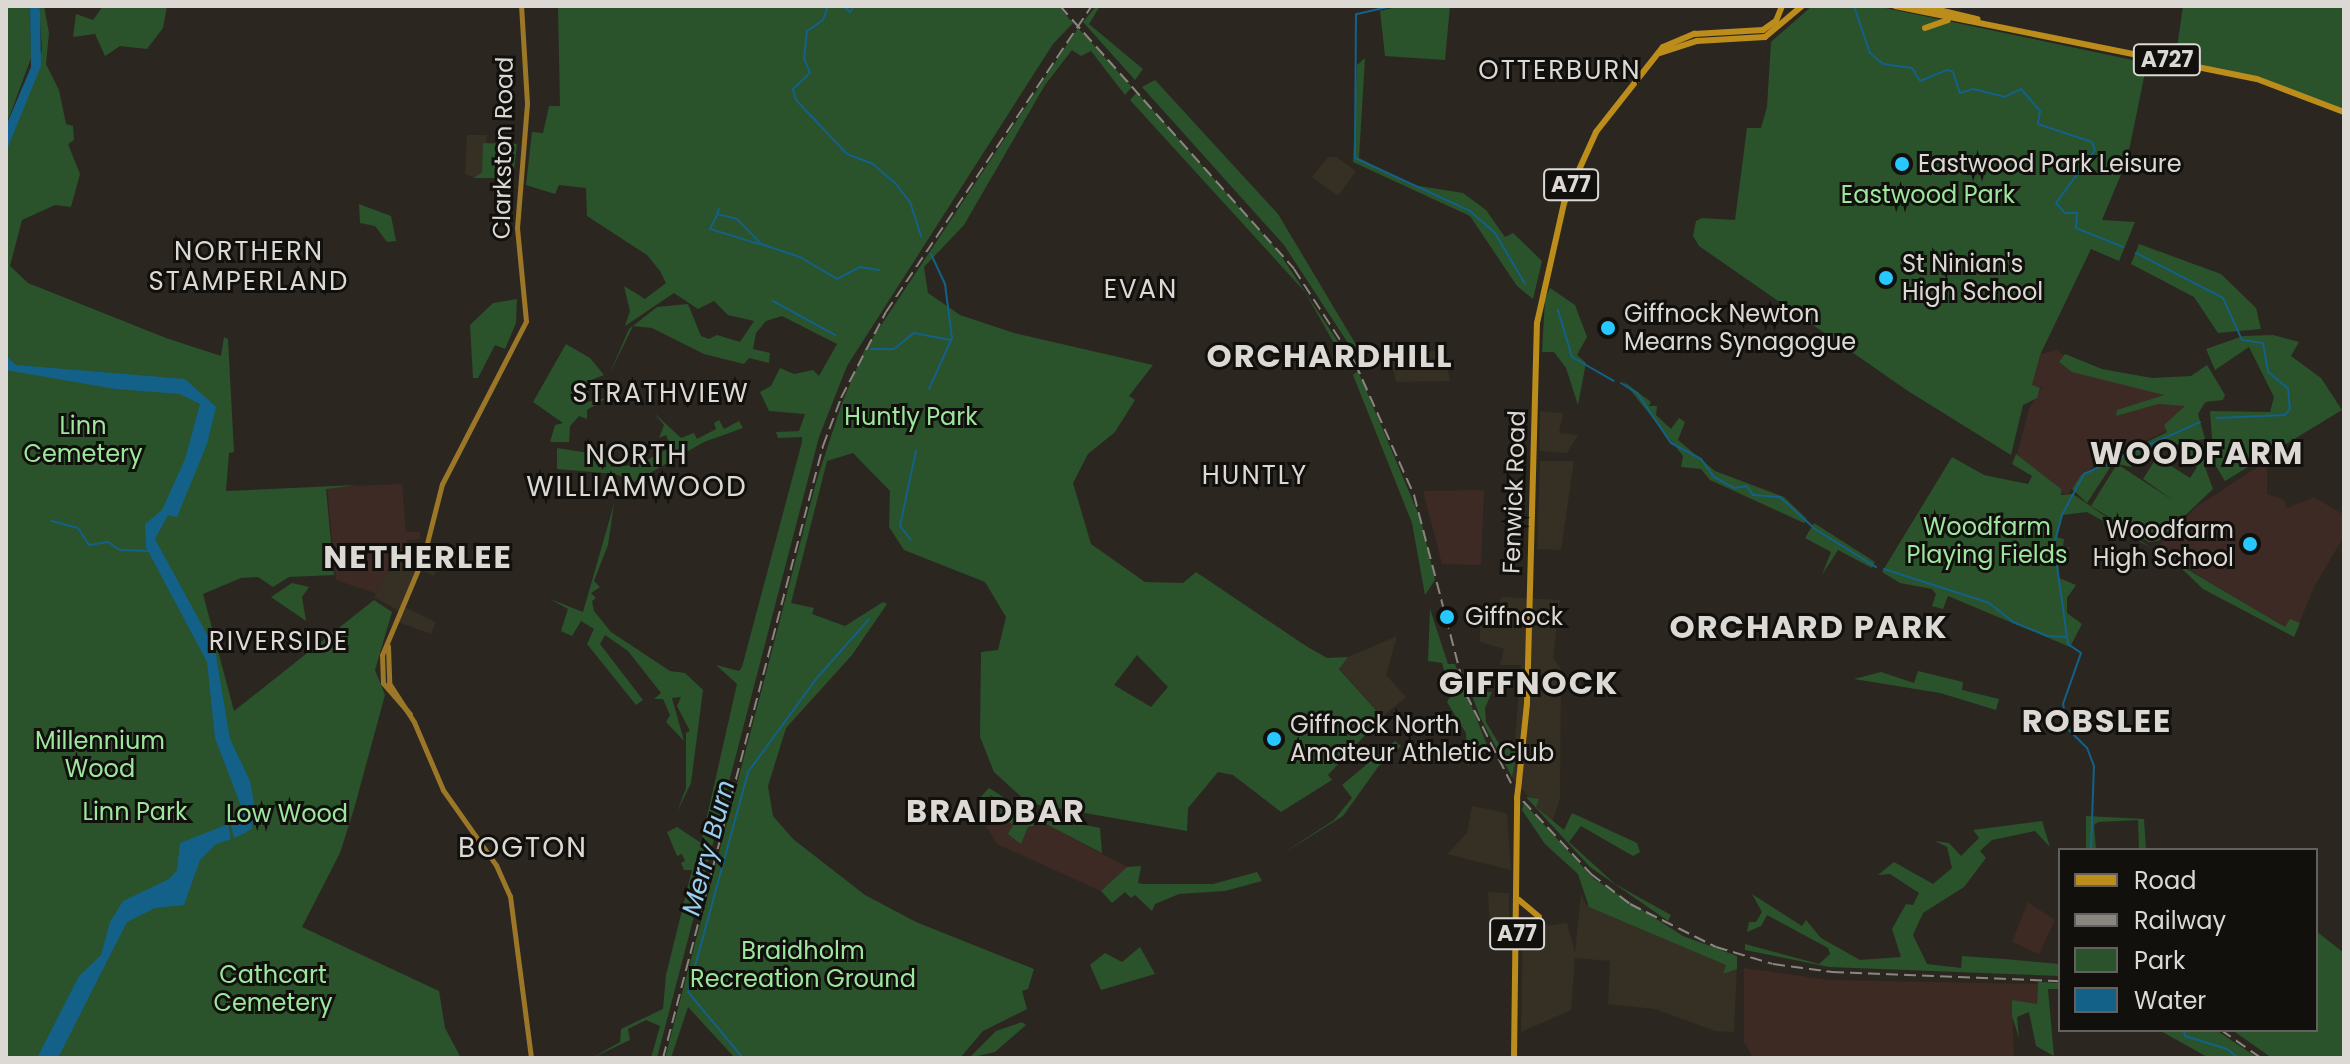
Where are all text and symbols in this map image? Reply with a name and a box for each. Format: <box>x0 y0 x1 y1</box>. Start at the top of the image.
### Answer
road number: A727 <box>2131 42 2203 78</box>
district label: OTTERBURN <box>1478 55 1642 87</box>
street label: Clarkston Road <box>487 56 519 240</box>
place label: Eastwood Park Leisure <box>1918 150 2182 178</box>
marker: Eastwood Park Leisure <box>1893 155 1911 173</box>
road number: A77 <box>1543 167 1599 203</box>
park label: Eastwood Park <box>1841 181 2015 209</box>
district label: NORTHERN STAMPERLAND <box>149 236 349 298</box>
place label: St Ninian's High School <box>1902 250 2043 306</box>
marker: St Ninian's High School <box>1877 269 1895 287</box>
district label: EVAN <box>1104 274 1178 306</box>
place label: Giffnock Newton Mearns Synagogue <box>1624 300 1856 356</box>
marker: Giffnock Newton Mearns Synagogue <box>1599 319 1617 337</box>
district label: ORCHARDHILL <box>1207 337 1453 375</box>
district label: STRATHVIEW <box>572 378 750 410</box>
park label: Huntly Park <box>844 403 978 431</box>
street label: Fenwick Road <box>1497 410 1531 574</box>
park label: Linn Cemetery <box>23 412 143 468</box>
district label: WOODFARM <box>2090 434 2304 472</box>
district label: NORTH WILLIAMWOOD <box>526 438 748 504</box>
district label: HUNTLY <box>1202 460 1308 492</box>
park label: Woodfarm Playing Fields <box>1907 513 2067 569</box>
place label: Woodfarm High School <box>2093 516 2234 572</box>
marker: Woodfarm High School <box>2241 535 2259 553</box>
district label: NETHERLEE <box>323 538 513 576</box>
place label: Giffnock <box>1465 603 1563 631</box>
marker: Giffnock <box>1436 606 1458 628</box>
district label: ORCHARD PARK <box>1669 608 1949 646</box>
district label: RIVERSIDE <box>209 626 349 658</box>
district label: GIFFNOCK <box>1439 664 1619 702</box>
district label: ROBSLEE <box>2022 702 2172 740</box>
place label: Giffnock North Amateur Athletic Club <box>1290 711 1554 767</box>
park label: Millennium Wood <box>35 727 165 783</box>
marker: Giffnock North Amateur Athletic Club <box>1265 730 1283 748</box>
water label: Merry Burn <box>676 777 742 919</box>
district label: BRAIDBAR <box>906 792 1086 830</box>
park label: Linn Park <box>83 798 187 826</box>
park label: Low Wood <box>226 800 348 828</box>
district label: BOGTON <box>458 831 588 865</box>
legend <box>2058 848 2318 1032</box>
text: Road <box>2134 864 2196 897</box>
text: Railway <box>2134 904 2226 937</box>
road number: A77 <box>1489 916 1545 952</box>
park label: Braidholm Recreation Ground <box>690 937 916 993</box>
text: Park <box>2134 944 2185 977</box>
park label: Cathcart Cemetery <box>213 961 333 1017</box>
text: Water <box>2134 984 2206 1017</box>

